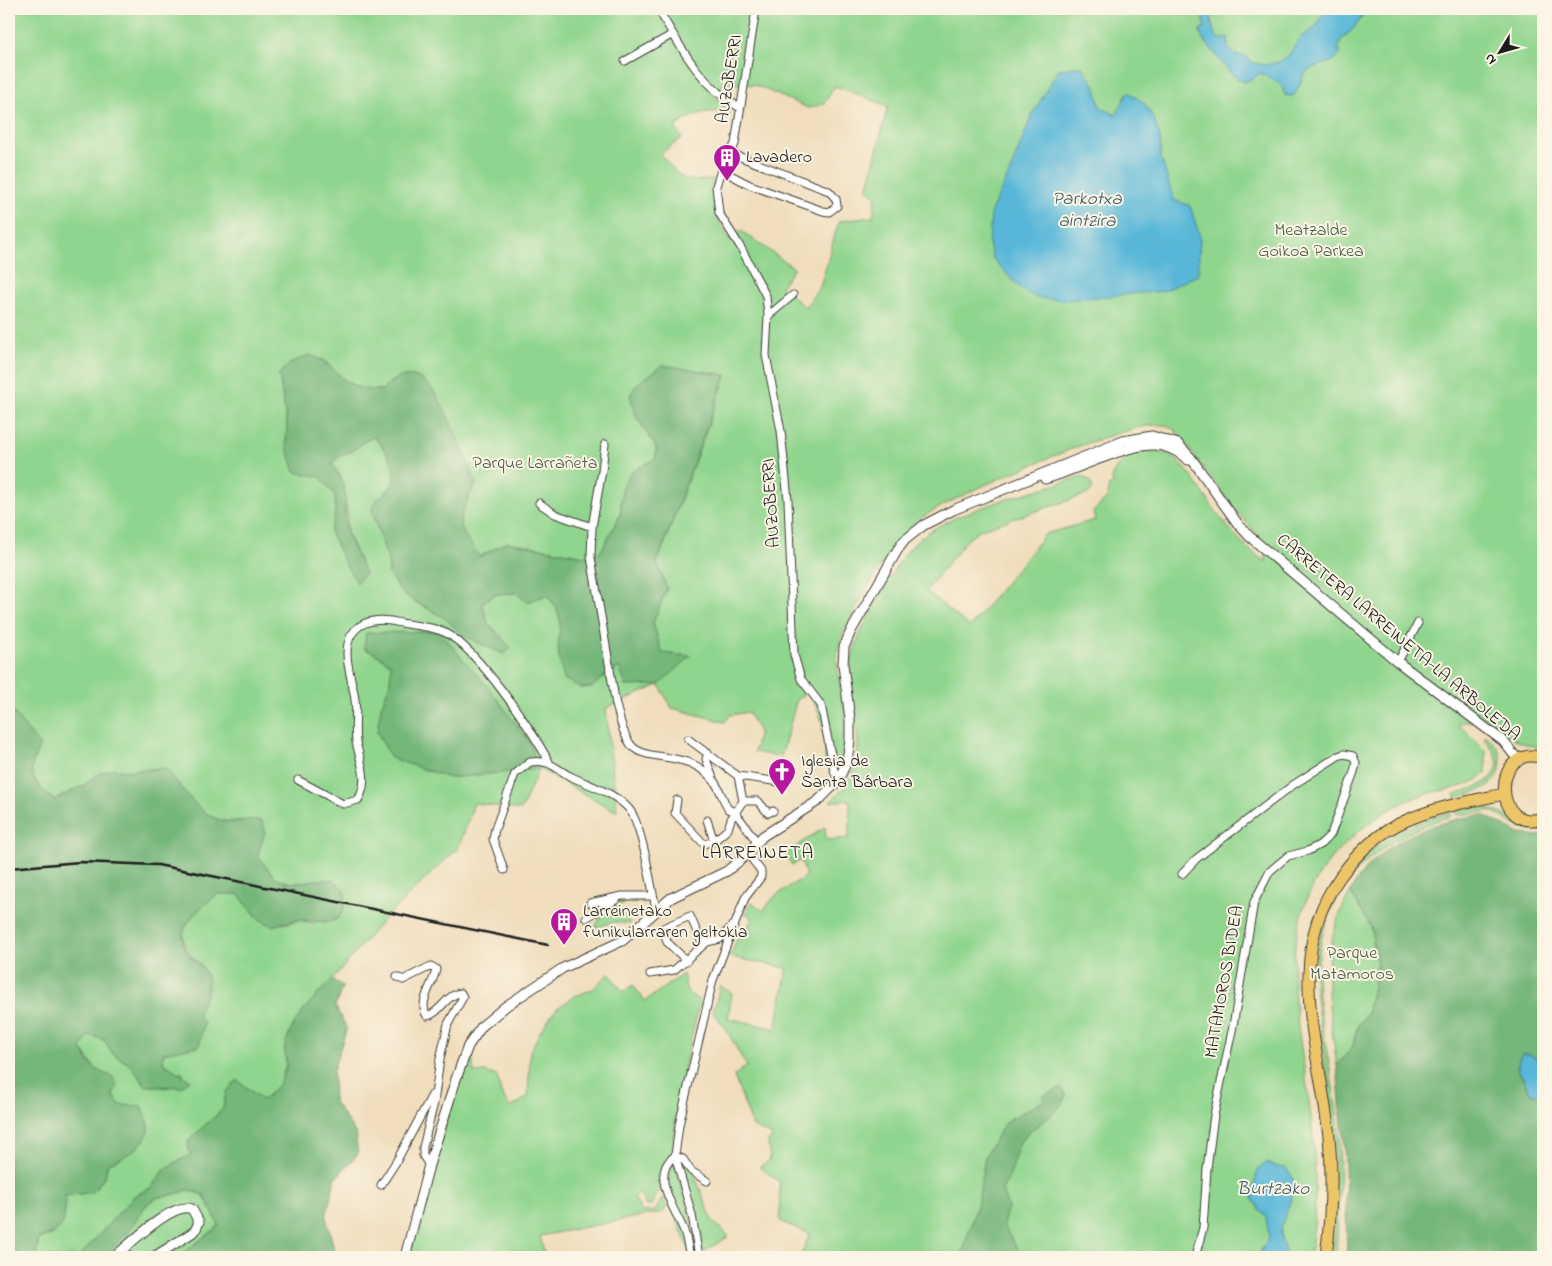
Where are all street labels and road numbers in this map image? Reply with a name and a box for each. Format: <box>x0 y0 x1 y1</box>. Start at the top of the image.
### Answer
street label: AUZOBERRI <box>710 33 750 125</box>
street label: AUZOBERRI <box>756 457 788 549</box>
street label: CARRETERA LARREINETA-LA ARBOLEDA <box>1270 528 1526 748</box>
street label: MATAMOROS BIDEA <box>1199 904 1251 1060</box>

